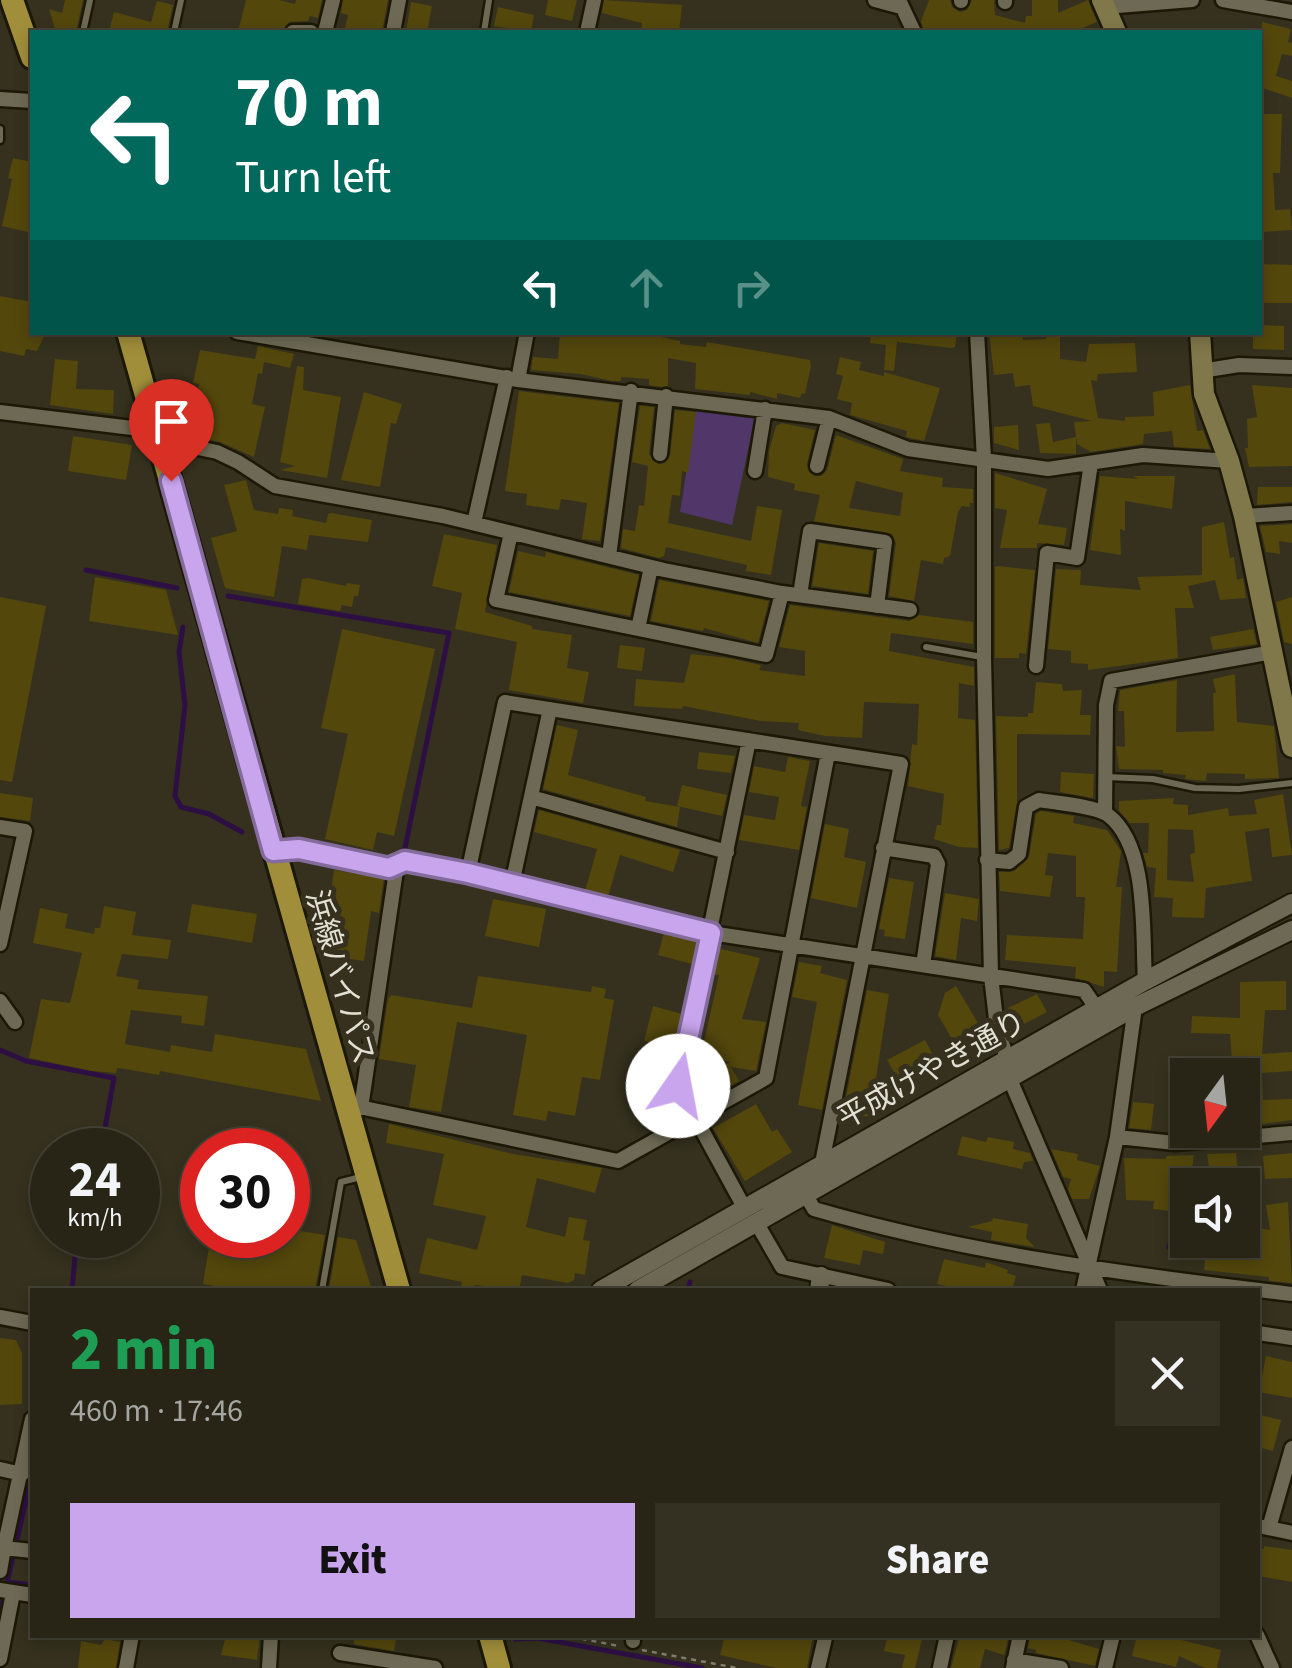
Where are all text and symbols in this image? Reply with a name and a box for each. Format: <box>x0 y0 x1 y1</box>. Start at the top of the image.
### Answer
text: 70 m <box>235 53 383 153</box>
icon: left <box>70 70 200 200</box>
text: Turn left <box>235 146 391 210</box>
icon: left <box>514 260 569 315</box>
icon: ahead <box>619 260 674 315</box>
icon: right <box>724 260 779 315</box>
pin <box>129 379 214 482</box>
icon: arrive <box>144 394 199 449</box>
street label: 浜線バイパス <box>295 885 385 1069</box>
street label: 平成けやき通り <box>830 1000 1034 1140</box>
position arrow <box>626 1034 730 1138</box>
north arrow <box>1170 1058 1260 1148</box>
map controls <box>1170 1058 1260 1258</box>
speed limit sign: 30 <box>180 1128 310 1258</box>
text: 24 <box>69 1145 121 1216</box>
button: sound <box>1170 1168 1260 1258</box>
text: km/h <box>67 1200 123 1236</box>
text: 2 min <box>70 1308 217 1393</box>
button: close <box>1115 1321 1220 1426</box>
text: 460 m · 17:46 <box>70 1388 243 1434</box>
button: Exit <box>70 1503 635 1618</box>
button: Share <box>655 1503 1220 1618</box>

